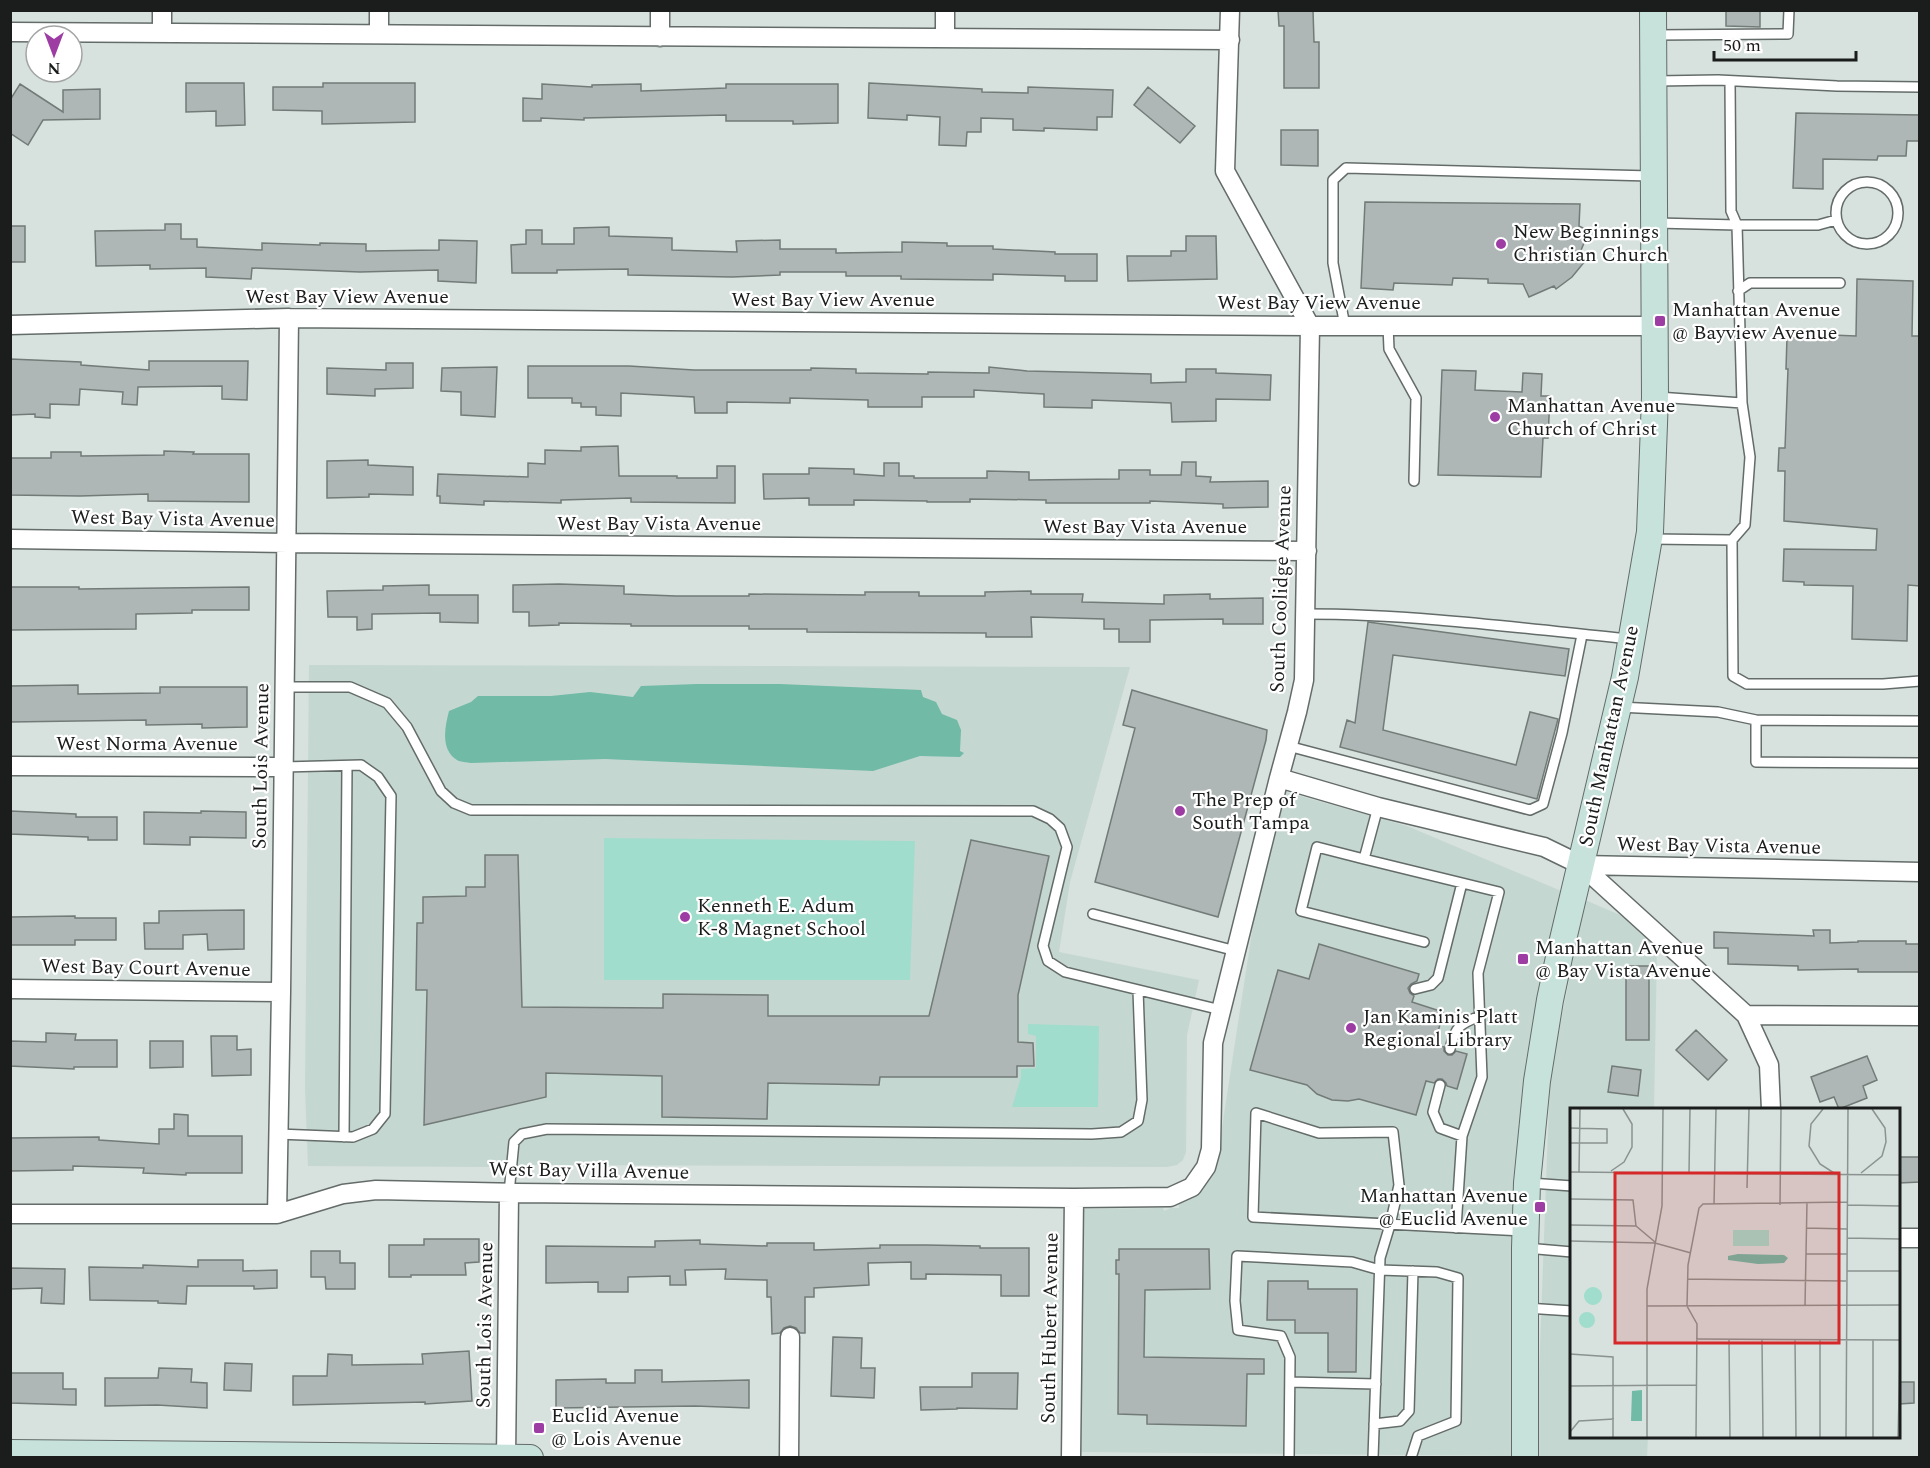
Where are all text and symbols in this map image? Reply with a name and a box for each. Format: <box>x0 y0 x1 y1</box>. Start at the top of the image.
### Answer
north arrow <box>24 24 84 84</box>
scale bar <box>1714 24 1856 62</box>
text: 50 m <box>1723 32 1761 59</box>
text: N <box>47 56 61 80</box>
place label: New Beginnings Christian Church <box>1513 217 1668 270</box>
marker: New Beginnings Christian Church <box>1494 237 1508 251</box>
street label: West Bay View Avenue <box>245 282 449 312</box>
street label: West Bay View Avenue <box>731 285 935 315</box>
street label: West Bay View Avenue <box>1217 288 1421 318</box>
place label: Manhattan Avenue @ Bayview Avenue <box>1672 295 1841 348</box>
marker: Manhattan Avenue @ Bayview Avenue <box>1653 314 1667 328</box>
place label: Manhattan Avenue Church of Christ <box>1507 391 1676 444</box>
marker: Manhattan Avenue Church of Christ <box>1488 410 1502 424</box>
street label: South Coolidge Avenue <box>1262 485 1300 693</box>
street label: West Bay Vista Avenue <box>71 502 275 536</box>
street label: West Bay Vista Avenue <box>557 509 761 539</box>
street label: West Bay Vista Avenue <box>1043 512 1247 542</box>
street label: South Manhattan Avenue <box>1571 623 1647 849</box>
street label: South Lois Avenue <box>245 683 277 849</box>
street label: West Norma Avenue <box>56 729 238 759</box>
place label: The Prep of South Tampa <box>1192 785 1310 838</box>
marker: The Prep of South Tampa <box>1173 804 1187 818</box>
street label: West Bay Vista Avenue <box>1617 829 1821 863</box>
place label: Kenneth E. Adum K-8 Magnet School <box>697 891 866 944</box>
marker: Kenneth E. Adum K-8 Magnet School <box>678 910 692 924</box>
place label: Manhattan Avenue @ Bay Vista Avenue <box>1535 933 1711 986</box>
street label: West Bay Court Avenue <box>41 951 251 985</box>
marker: Manhattan Avenue @ Bay Vista Avenue <box>1516 952 1530 966</box>
place label: Jan Kaminis Platt Regional Library <box>1363 1002 1518 1055</box>
marker: Jan Kaminis Platt Regional Library <box>1344 1021 1358 1035</box>
inset map <box>1570 1108 1900 1438</box>
street label: West Bay Villa Avenue <box>489 1154 689 1188</box>
place label: Manhattan Avenue @ Euclid Avenue <box>1359 1181 1528 1234</box>
marker: Manhattan Avenue @ Euclid Avenue <box>1533 1200 1547 1214</box>
street label: South Hubert Avenue <box>1033 1232 1067 1424</box>
street label: South Lois Avenue <box>469 1242 501 1408</box>
place label: Euclid Avenue @ Lois Avenue <box>551 1401 682 1454</box>
marker: Euclid Avenue @ Lois Avenue <box>532 1421 546 1435</box>

